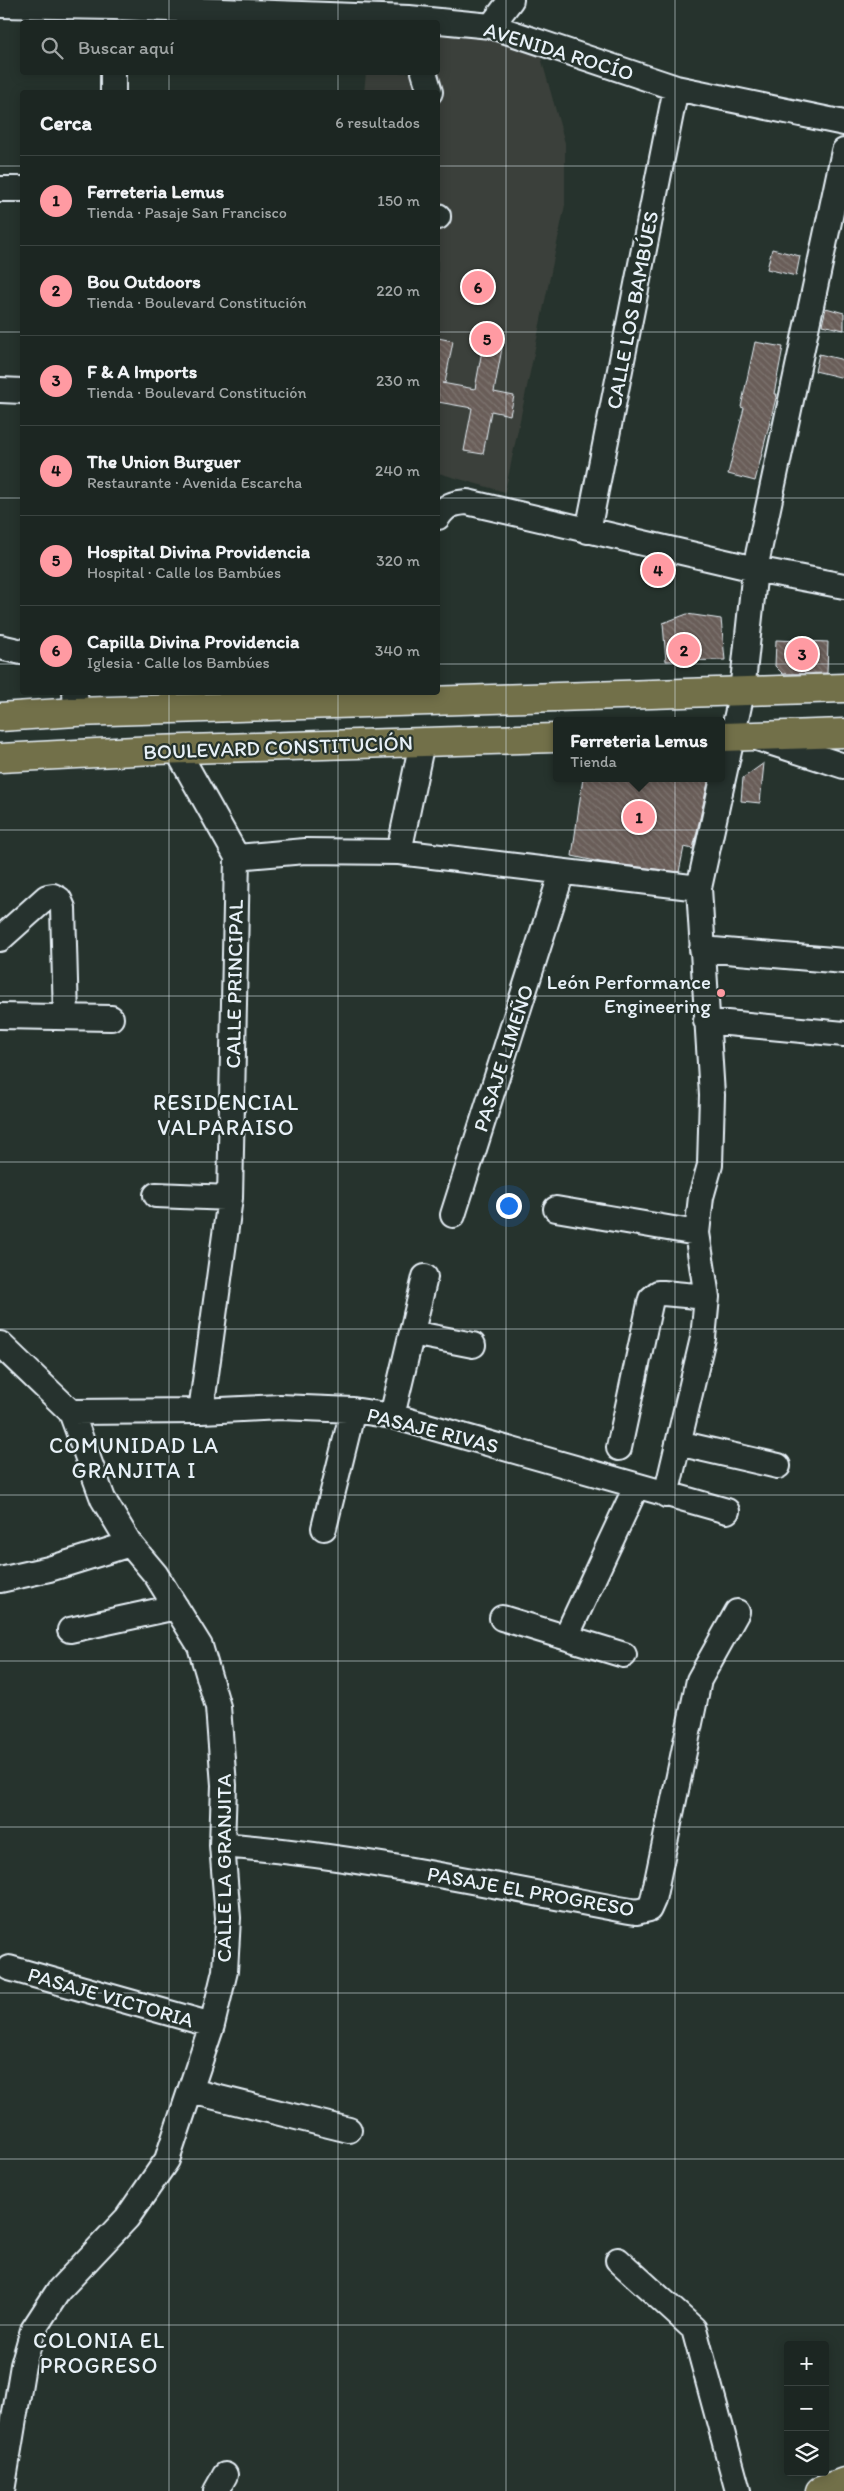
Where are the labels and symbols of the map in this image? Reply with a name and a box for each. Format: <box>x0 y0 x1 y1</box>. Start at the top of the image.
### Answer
street label: AVENIDA ROCÍO <box>481 16 637 86</box>
street label: CALLE LOS BAMBÚES <box>601 209 663 411</box>
pin: 6 <box>462 268 494 306</box>
pin: 5 <box>471 320 503 358</box>
pin: 4 <box>642 551 674 589</box>
pin: 2 <box>668 631 700 669</box>
pin: 3 <box>786 635 818 673</box>
street label: BOULEVARD CONSTITUCIÓN <box>143 730 413 764</box>
pin: 1 <box>623 798 655 836</box>
street label: CALLE PRINCIPAL <box>220 899 248 1069</box>
place label: León Performance Engineering <box>547 969 711 1018</box>
street label: PASAJE LIMEÑO <box>467 981 539 1135</box>
marker: León Performance Engineering <box>715 987 727 999</box>
district label: RESIDENCIAL VALPARAISO <box>153 1089 299 1141</box>
your location <box>496 1193 522 1219</box>
street label: PASAJE RIVAS <box>365 1402 501 1458</box>
district label: COMUNIDAD LA GRANJITA I <box>49 1432 219 1484</box>
street label: CALLE LA GRANJITA <box>211 1773 236 1962</box>
street label: PASAJE EL PROGRESO <box>426 1860 636 1922</box>
street label: PASAJE VICTORIA <box>25 1961 197 2033</box>
district label: COLONIA EL PROGRESO <box>33 2327 165 2379</box>

